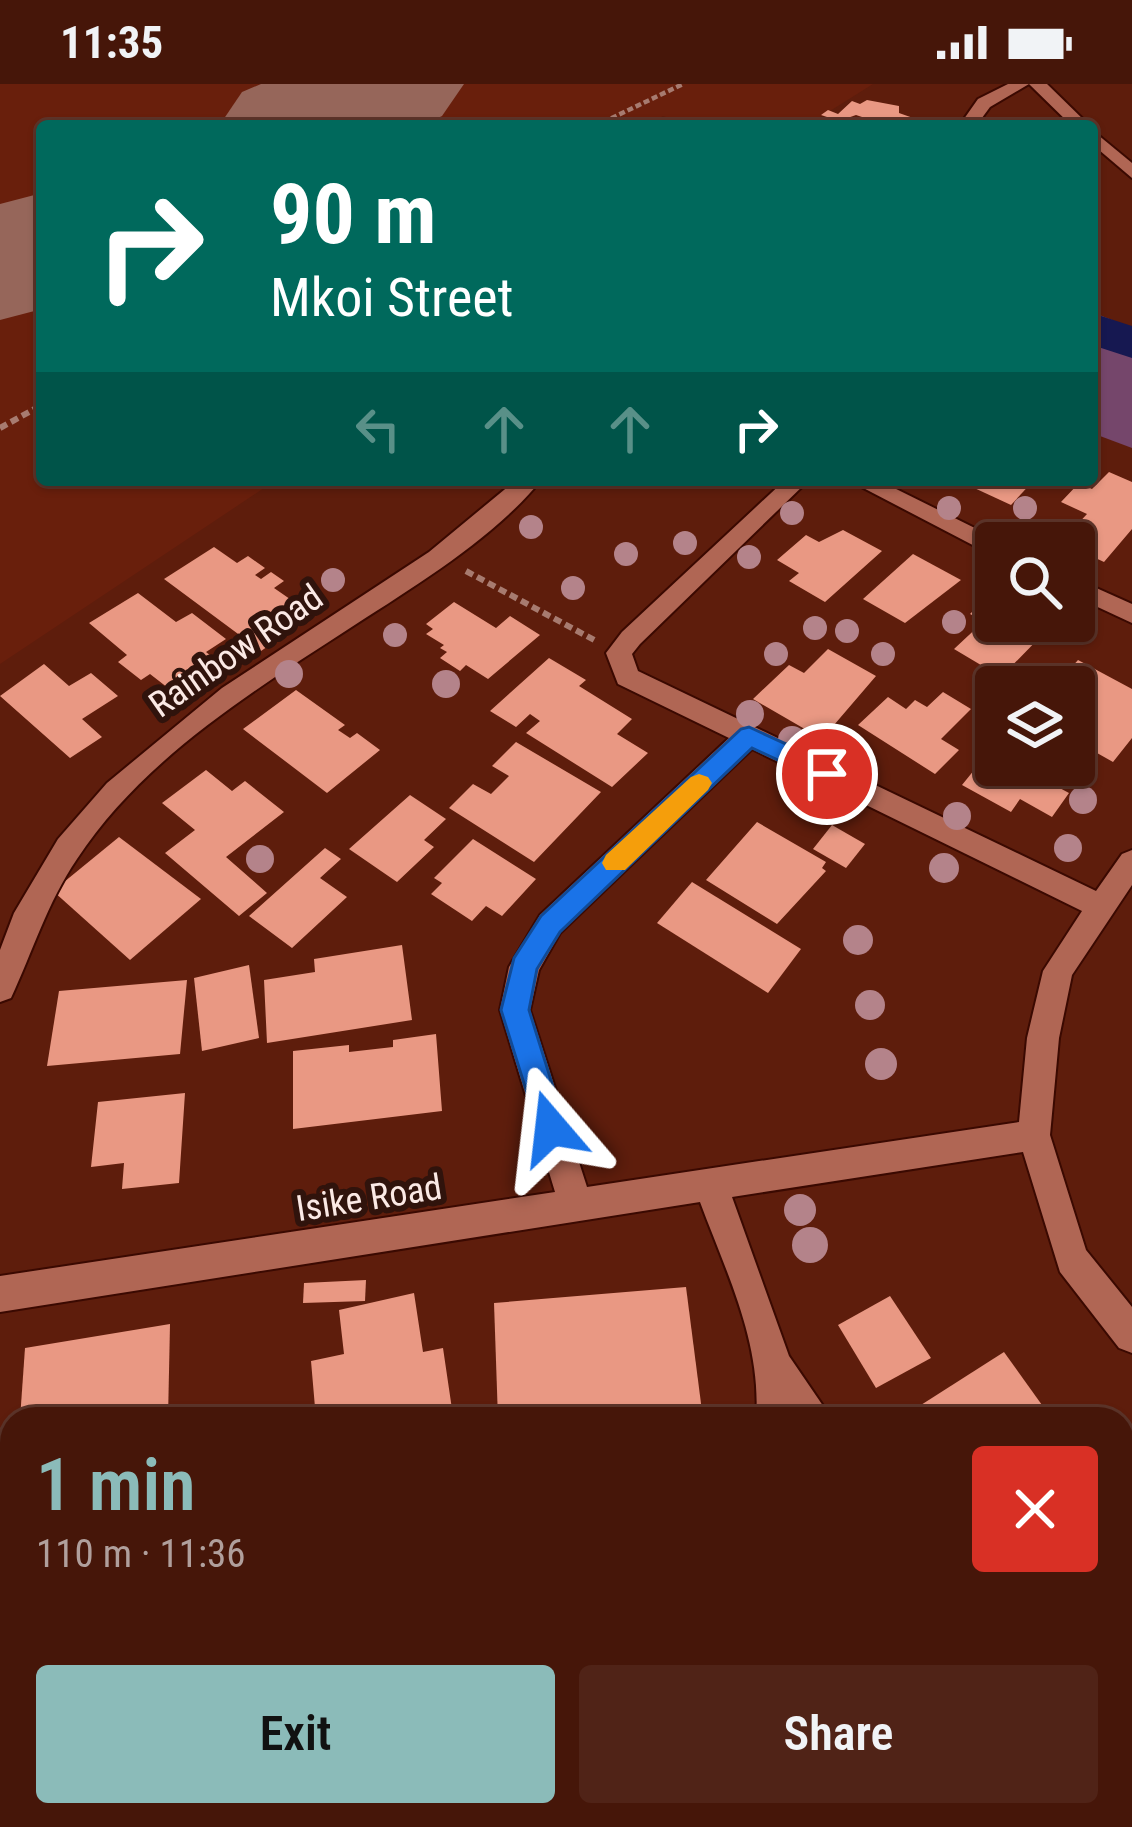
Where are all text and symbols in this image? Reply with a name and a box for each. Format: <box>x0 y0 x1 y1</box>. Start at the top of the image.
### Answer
text: 11:35 <box>60 16 163 69</box>
text: 90 m <box>270 165 437 264</box>
icon: right <box>72 168 228 324</box>
text: Mkoi Street <box>270 266 514 329</box>
icon: left <box>345 396 411 462</box>
icon: ahead <box>471 396 537 462</box>
icon: ahead <box>597 396 663 462</box>
icon: right <box>723 396 789 462</box>
map controls <box>975 522 1095 786</box>
button: search <box>975 522 1095 642</box>
street label: Rainbow Road <box>141 576 331 726</box>
button: layers <box>975 666 1095 786</box>
pin <box>776 723 878 825</box>
icon: arrive <box>794 741 860 807</box>
position arrow <box>488 1065 614 1191</box>
street label: Isike Road <box>293 1166 445 1230</box>
text: 1 min <box>36 1443 195 1528</box>
button: close <box>972 1446 1098 1572</box>
text: 110 m · 11:36 <box>36 1531 246 1577</box>
button: Exit <box>36 1665 555 1803</box>
button: Share <box>579 1665 1098 1803</box>

